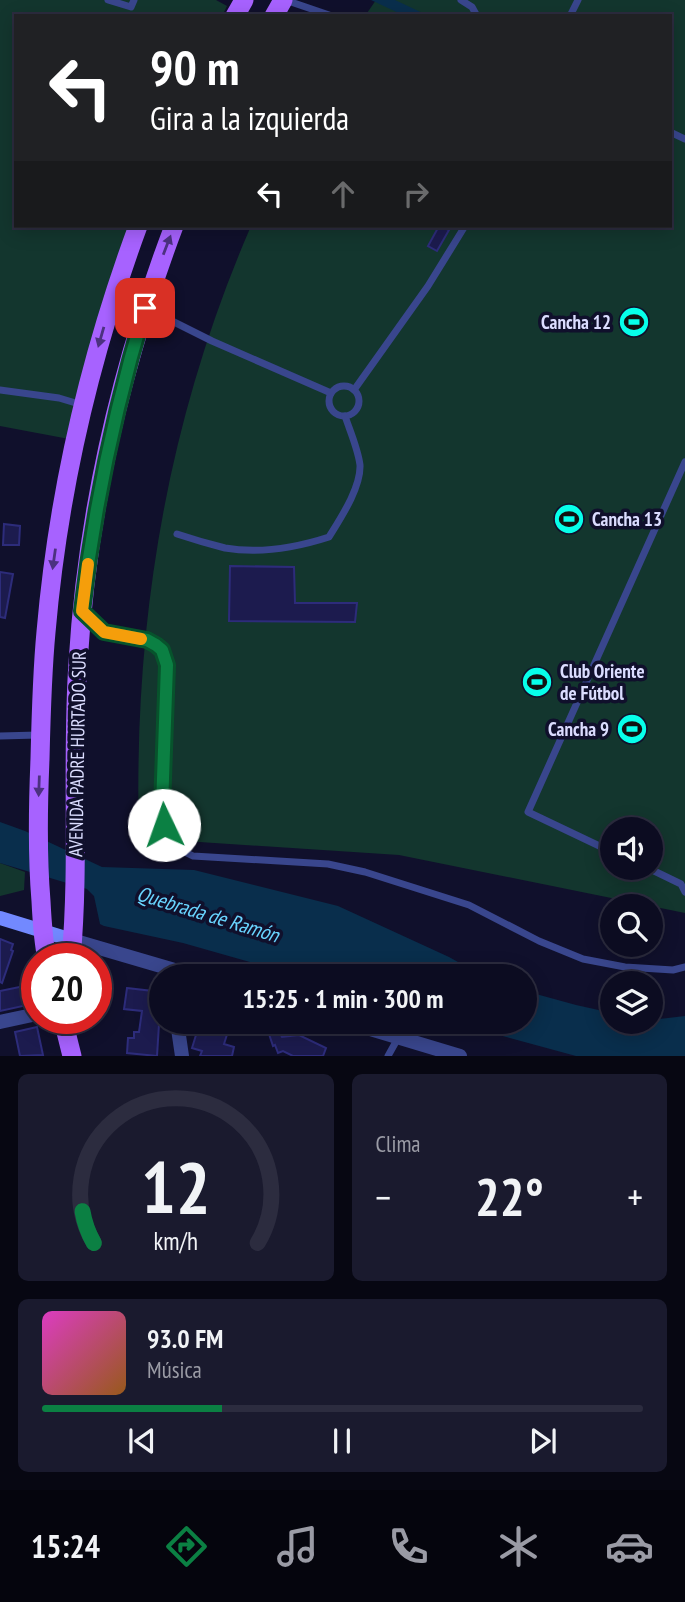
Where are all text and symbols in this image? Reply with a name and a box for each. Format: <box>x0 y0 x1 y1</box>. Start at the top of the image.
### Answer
text: 90 m <box>150 35 239 99</box>
icon: left <box>35 42 126 133</box>
text: Gira a la izquierda <box>150 97 349 139</box>
icon: left <box>251 175 289 213</box>
icon: ahead <box>324 175 362 213</box>
icon: right <box>397 175 435 213</box>
one-way arrow <box>161 235 172 256</box>
pin <box>115 278 175 338</box>
icon: arrive <box>126 289 164 327</box>
sports icon: Cancha 12 <box>617 305 651 339</box>
place label: Cancha 12 <box>541 310 611 334</box>
one-way arrow <box>96 327 106 348</box>
sports icon: Cancha 13 <box>552 502 586 536</box>
place label: Cancha 13 <box>592 507 662 531</box>
one-way arrow <box>48 548 59 570</box>
street label: AVENIDA PADRE HURTADO SUR <box>63 651 91 857</box>
place label: Club Oriente de Fútbol <box>560 659 645 705</box>
sports icon: Club Oriente de Fútbol <box>520 665 554 699</box>
sports icon: Cancha 9 <box>615 712 649 746</box>
place label: Cancha 9 <box>548 717 609 741</box>
one-way arrow <box>33 775 44 797</box>
position arrow <box>127 788 201 862</box>
map controls <box>600 817 663 1034</box>
button: sound <box>600 817 663 880</box>
water label: Quebrada de Ramón <box>134 880 284 949</box>
button: search <box>600 894 663 957</box>
speed limit sign: 20 <box>21 943 112 1034</box>
button: layers <box>600 971 663 1034</box>
text: 15:25 · 1 min · 300 m <box>243 982 443 1015</box>
text: Clima <box>376 1129 421 1158</box>
text: 12 <box>141 1140 211 1234</box>
text: 22° <box>475 1163 544 1230</box>
text: − <box>376 1172 391 1221</box>
text: + <box>627 1172 643 1221</box>
text: km/h <box>154 1225 198 1257</box>
text: 93.0 FM <box>147 1322 223 1355</box>
text: Música <box>147 1355 202 1384</box>
icon: previous <box>123 1422 161 1460</box>
icon: pause <box>323 1422 361 1460</box>
icon: next <box>524 1422 562 1460</box>
icon: directions <box>162 1522 211 1571</box>
icon: music <box>273 1522 322 1571</box>
icon: phone <box>384 1522 433 1571</box>
icon: climate <box>494 1522 543 1571</box>
icon: car <box>605 1522 654 1571</box>
text: 15:24 <box>31 1525 100 1567</box>

